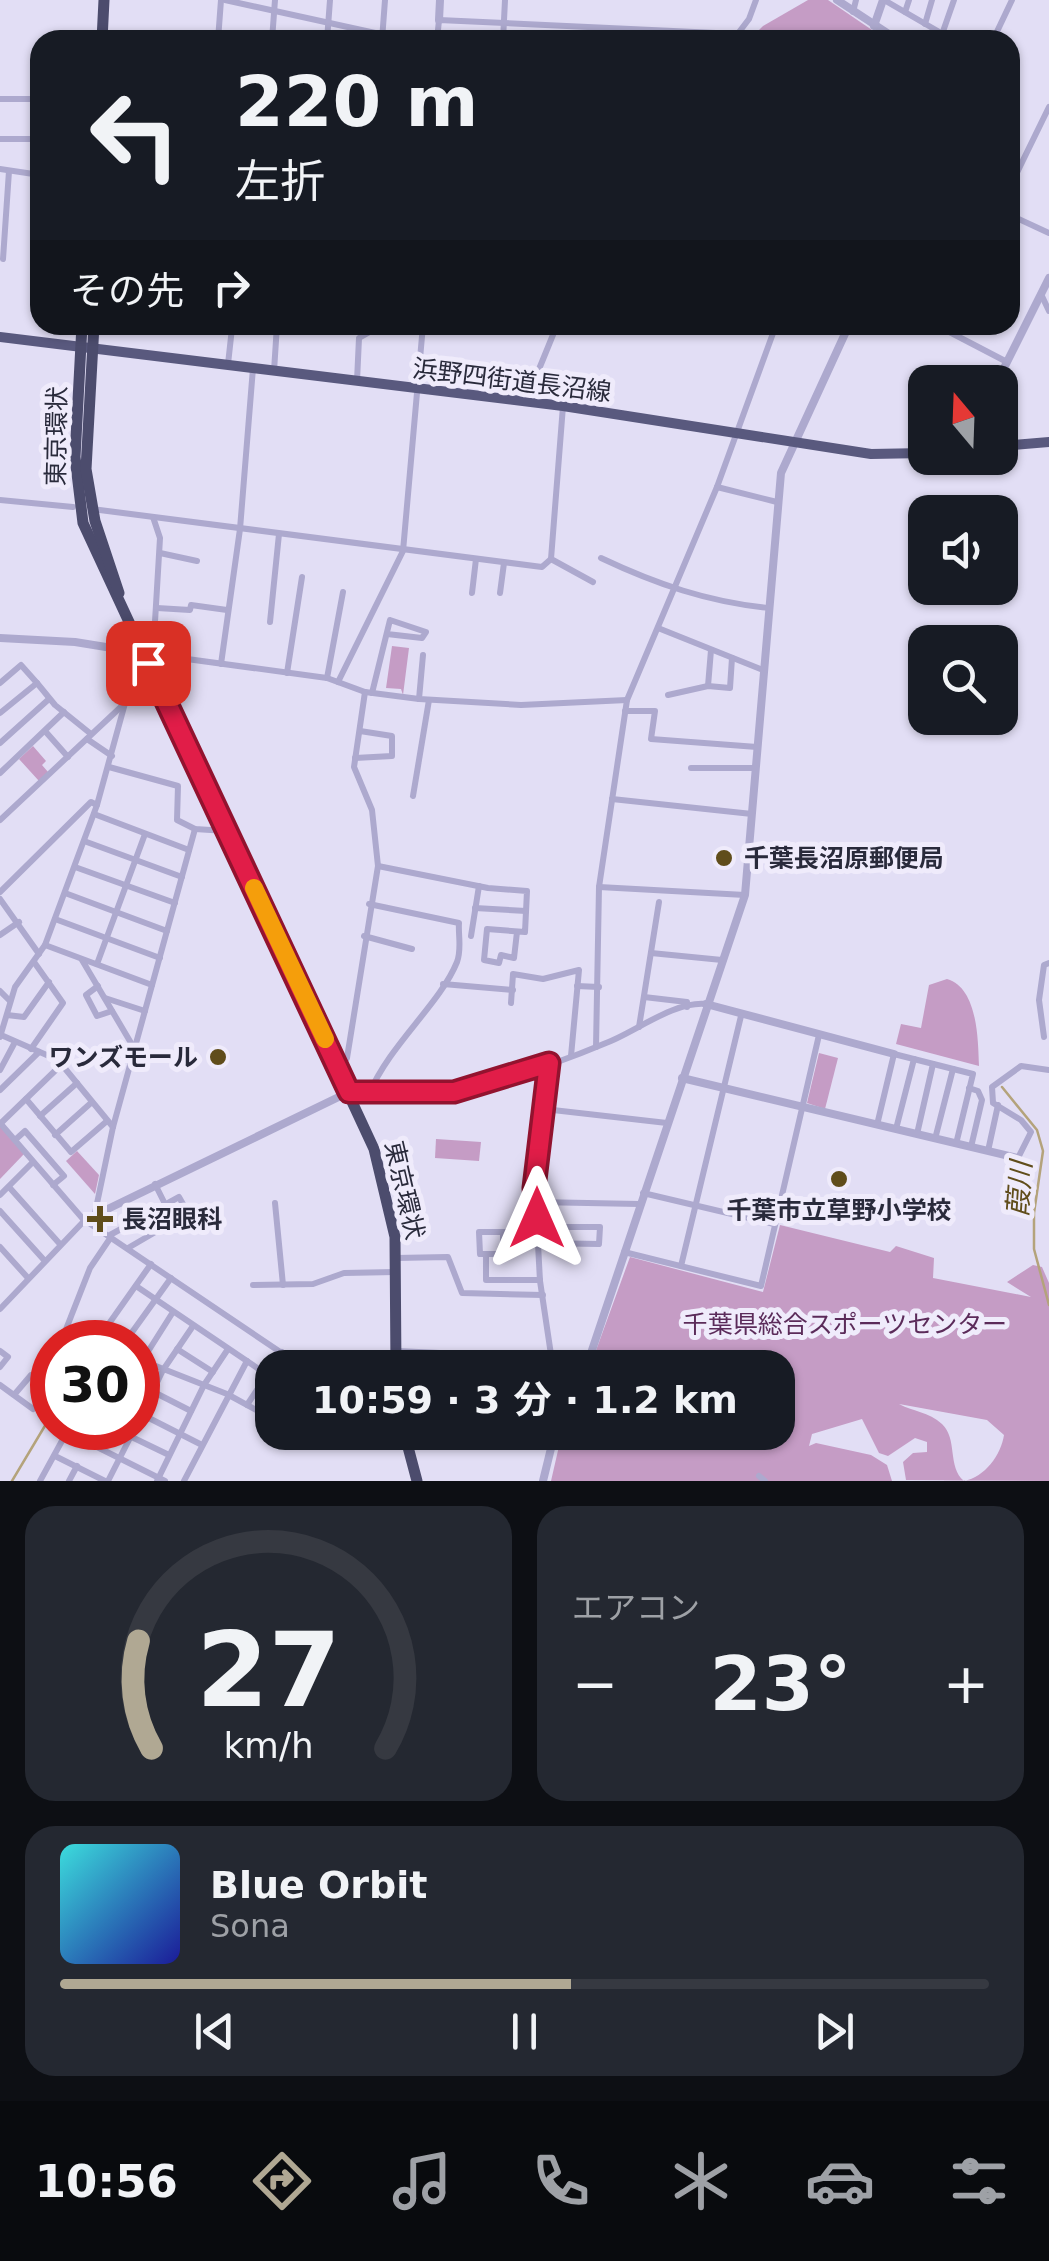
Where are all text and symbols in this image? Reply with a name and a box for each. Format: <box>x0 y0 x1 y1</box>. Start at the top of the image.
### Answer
text: 220 m <box>235 61 478 143</box>
icon: left <box>70 70 200 200</box>
text: 左折 <box>235 155 325 208</box>
icon: right <box>204 260 259 315</box>
text: その先 <box>70 269 184 313</box>
street label: 浜野四街道長沼線 <box>411 354 613 407</box>
north arrow <box>908 365 1018 475</box>
map controls <box>908 365 1018 735</box>
street label: 東京環状 <box>41 386 72 486</box>
button: sound <box>908 495 1018 605</box>
pin <box>106 621 191 706</box>
button: search <box>908 625 1018 735</box>
icon: arrive <box>121 636 176 691</box>
place label: 千葉長沼原郵便局 <box>744 844 944 873</box>
marker: 千葉長沼原郵便局 <box>713 847 735 869</box>
place label: ワンズモール <box>48 1043 198 1072</box>
marker: ワンズモール <box>207 1046 229 1068</box>
street label: 東京環状 <box>379 1138 430 1242</box>
water label: 葭川 <box>1001 1157 1038 1218</box>
position arrow <box>485 1166 589 1270</box>
marker: 千葉市立草野小学校 <box>828 1168 850 1190</box>
place label: 千葉市立草野小学校 <box>726 1196 952 1225</box>
place label: 長沼眼科 <box>122 1205 222 1234</box>
marker: 長沼眼科 <box>87 1206 113 1232</box>
park label: 千葉県総合スポーツセンター <box>683 1310 1007 1339</box>
speed limit sign: 30 <box>30 1320 160 1450</box>
text: 10:59 · 3 分 · 1.2 km <box>312 1378 738 1422</box>
text: エアコン <box>572 1589 700 1627</box>
text: 27 <box>196 1609 341 1731</box>
text: 23° <box>710 1640 851 1728</box>
text: − <box>572 1652 618 1716</box>
text: + <box>943 1652 989 1716</box>
text: km/h <box>223 1725 314 1766</box>
text: Blue Orbit <box>210 1863 427 1907</box>
text: Sona <box>210 1907 290 1945</box>
icon: previous <box>187 2004 242 2059</box>
icon: pause <box>497 2004 552 2059</box>
icon: next <box>807 2004 862 2059</box>
icon: directions <box>247 2146 317 2216</box>
icon: music <box>387 2146 457 2216</box>
icon: phone <box>526 2146 596 2216</box>
icon: climate <box>666 2146 736 2216</box>
icon: car <box>805 2146 875 2216</box>
icon: filters <box>944 2146 1014 2216</box>
text: 10:56 <box>35 2155 178 2208</box>

